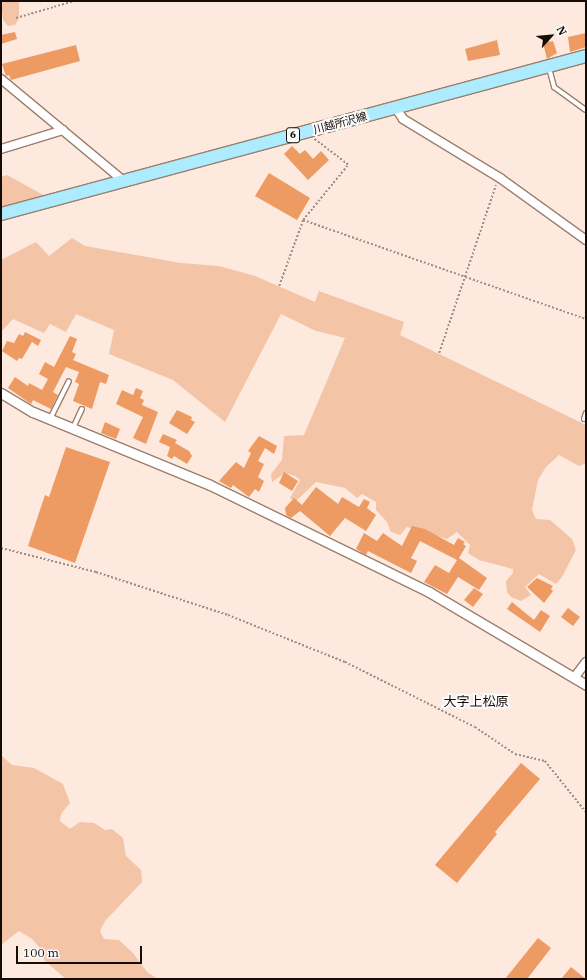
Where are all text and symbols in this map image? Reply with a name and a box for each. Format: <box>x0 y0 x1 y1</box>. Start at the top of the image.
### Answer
north arrow <box>531 16 571 56</box>
text: N <box>553 23 570 38</box>
street label: 川越所沢線 <box>312 110 368 136</box>
road number: 6 <box>286 127 300 143</box>
district label: 大字上松原 <box>444 694 508 710</box>
scale bar <box>18 938 144 964</box>
text: 100 m <box>23 945 59 960</box>

